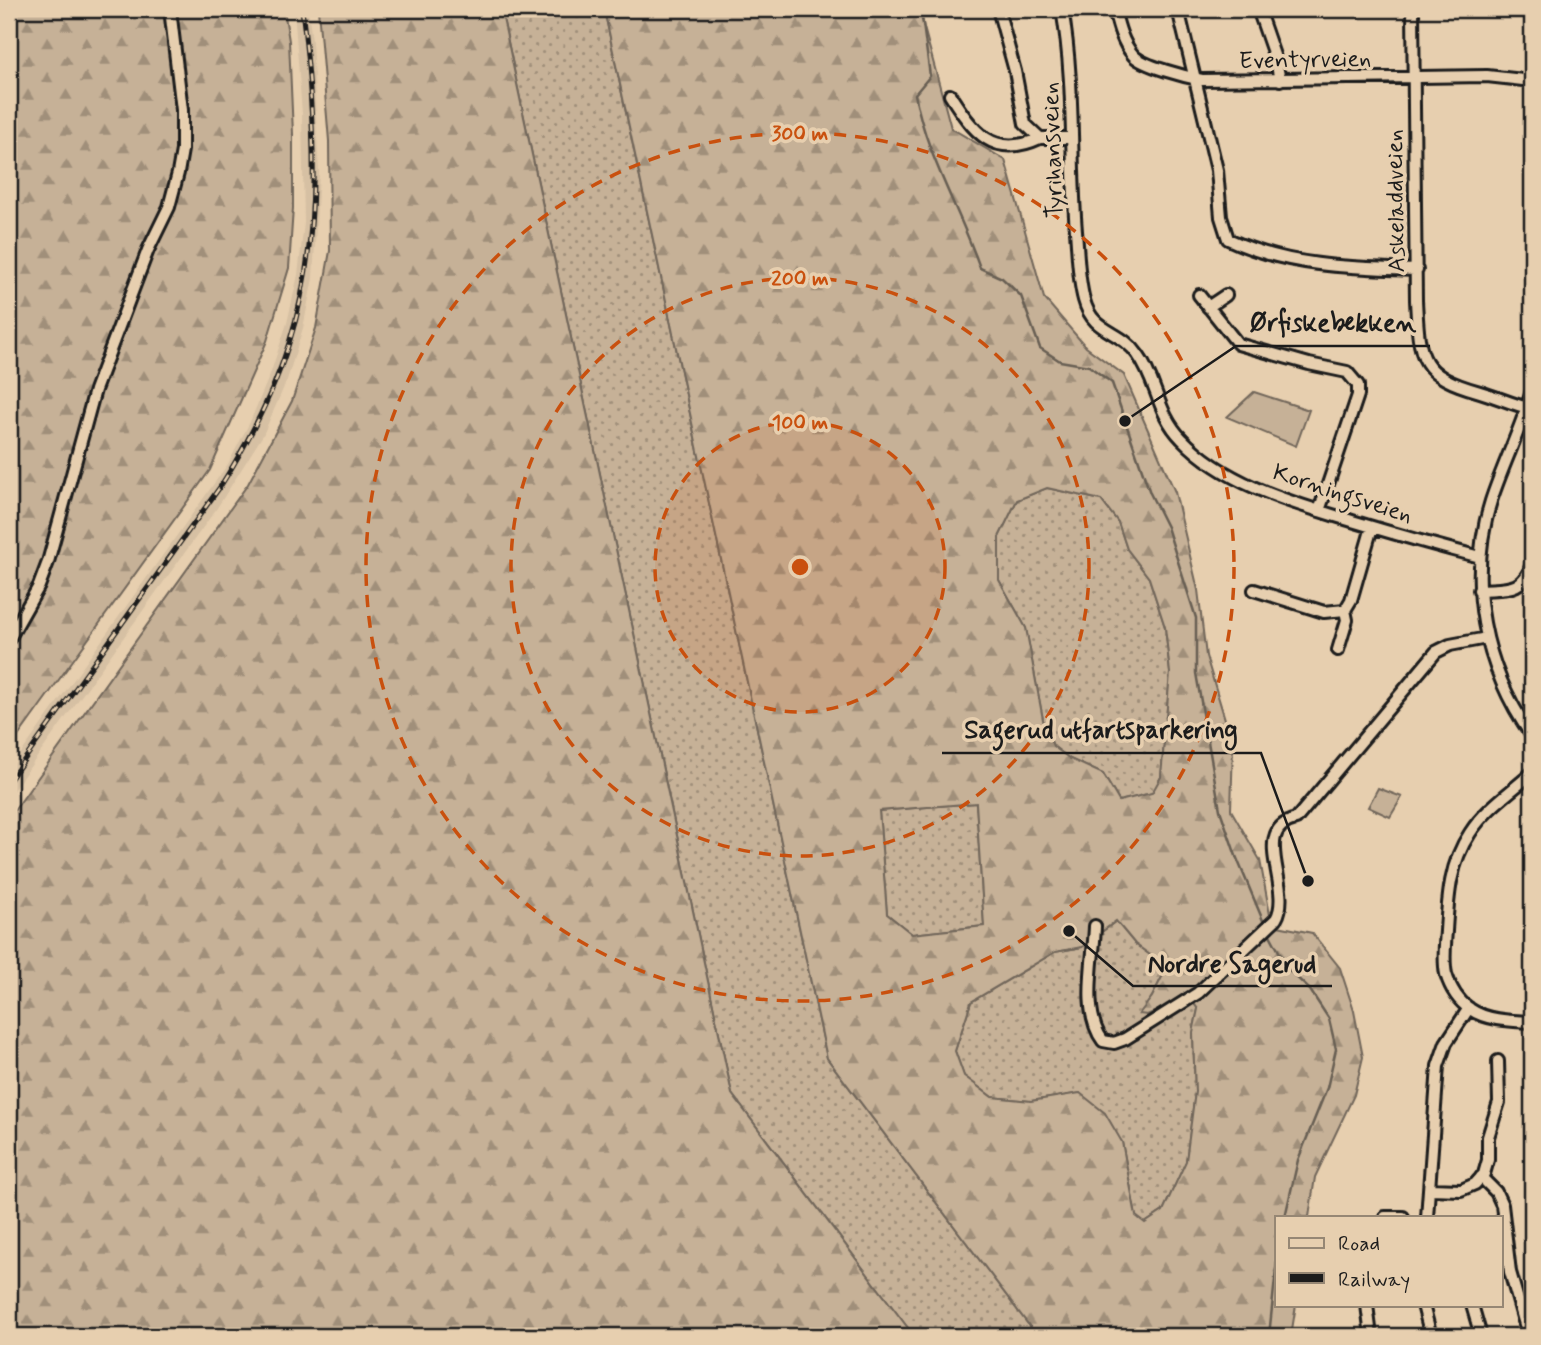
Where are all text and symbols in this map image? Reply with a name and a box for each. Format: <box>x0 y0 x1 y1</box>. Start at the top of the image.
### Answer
street label: Eventyrveien <box>1239 44 1371 77</box>
street label: Tyrihansveien <box>1036 81 1071 219</box>
text: 300 m <box>772 120 829 148</box>
street label: Askeladdveien <box>1380 129 1413 273</box>
text: 200 m <box>771 265 829 293</box>
callout: Ørfiskebekken <box>1236 299 1430 346</box>
text: Ørfiskebekken <box>1250 307 1417 341</box>
text: 100 m <box>772 409 828 437</box>
street label: Korningsveien <box>1268 457 1416 534</box>
centre of rings <box>788 555 812 579</box>
callout: Sagerud utfartsparkering <box>942 706 1261 753</box>
text: Sagerud utfartsparkering <box>964 714 1238 751</box>
callout: Nordre Sagerud <box>1133 939 1332 986</box>
text: Nordre Sagerud <box>1148 948 1316 985</box>
legend <box>1275 1216 1502 1306</box>
text: Road <box>1338 1230 1380 1258</box>
text: Railway <box>1338 1266 1410 1294</box>

